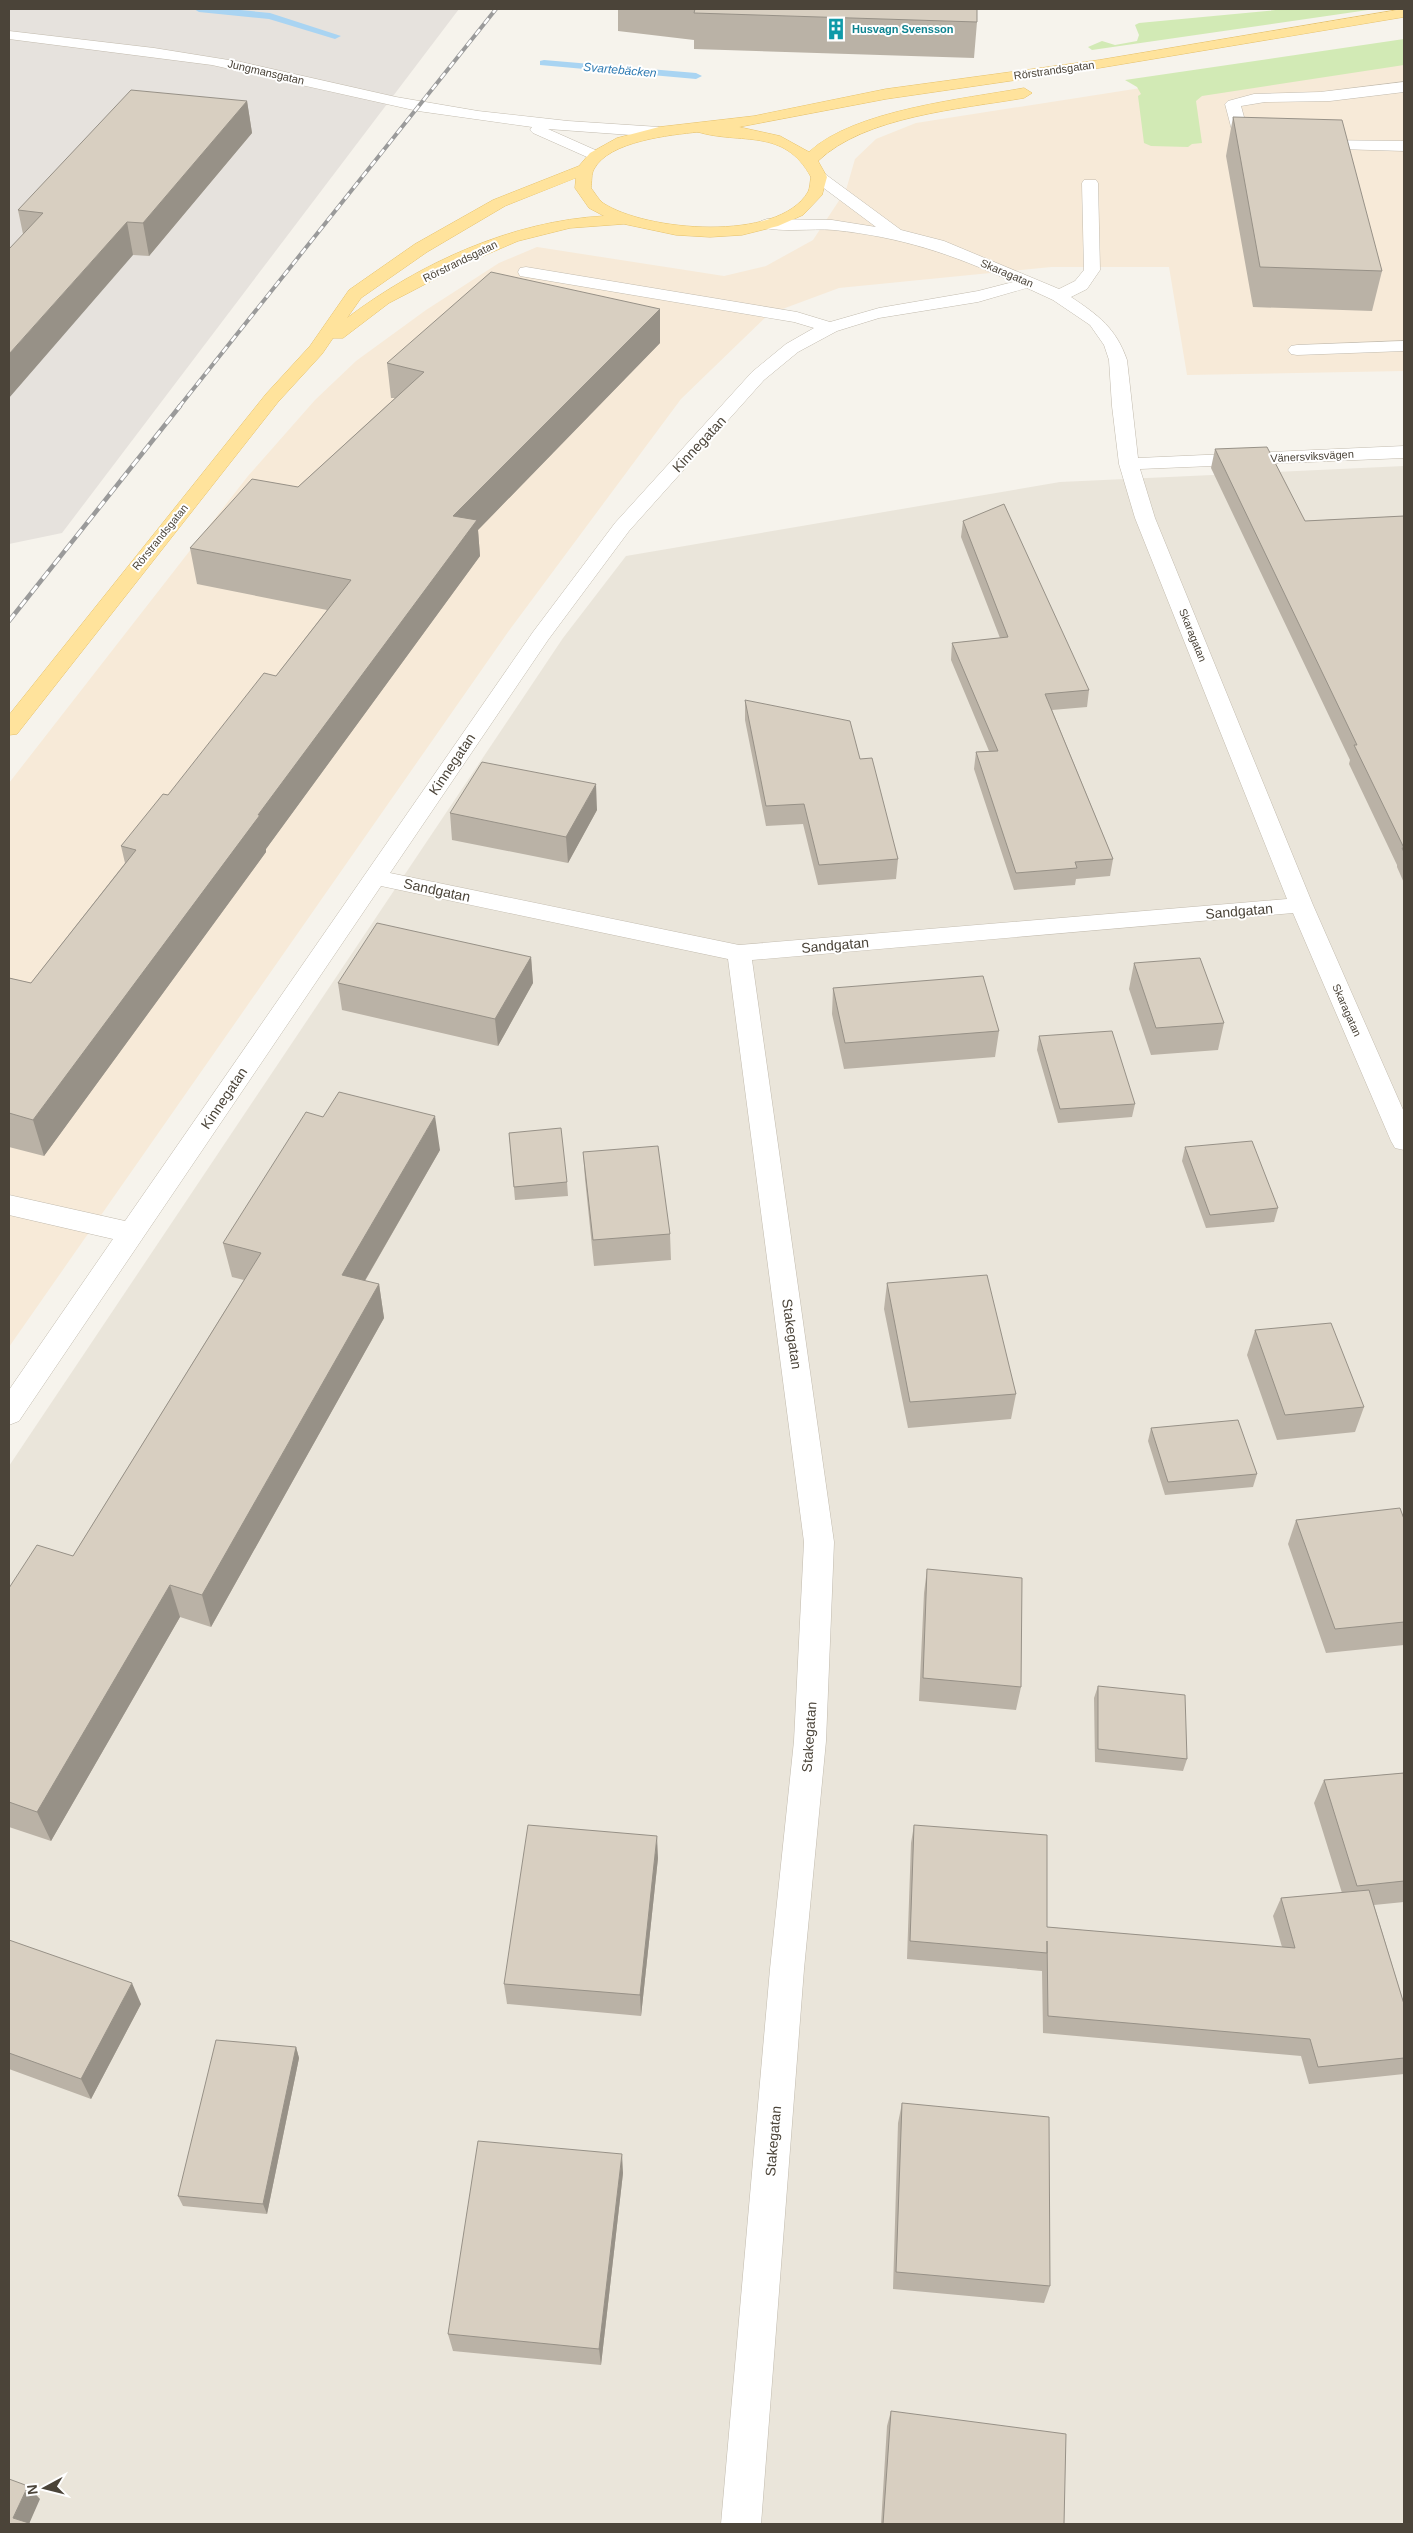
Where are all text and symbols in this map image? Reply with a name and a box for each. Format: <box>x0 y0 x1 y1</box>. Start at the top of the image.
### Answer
building icon: Husvagn Svensson <box>823 16 849 42</box>
place label: Husvagn Svensson <box>852 23 954 35</box>
street label: Jungmansgatan <box>227 57 305 87</box>
street label: Rörstrandsgatan <box>1013 58 1095 82</box>
water label: Svartebäcken <box>583 60 657 80</box>
street label: Rörstrandsgatan <box>421 238 499 284</box>
street label: Skaragatan <box>979 256 1035 290</box>
street label: Kinnegatan <box>669 413 729 475</box>
street label: Vänersviksvägen <box>1270 448 1354 464</box>
street label: Rörstrandsgatan <box>130 502 190 572</box>
street label: Skaragatan <box>1177 607 1209 663</box>
street label: Kinnegatan <box>426 730 478 798</box>
street label: Sandgatan <box>402 875 472 905</box>
street label: Sandgatan <box>1205 900 1273 922</box>
street label: Sandgatan <box>801 934 869 956</box>
street label: Skaragatan <box>1330 982 1364 1038</box>
street label: Kinnegatan <box>198 1064 250 1132</box>
street label: Stakegatan <box>779 1298 805 1370</box>
street label: Stakegatan <box>799 1701 819 1773</box>
street label: Stakegatan <box>762 2105 784 2177</box>
north arrow <box>20 2463 70 2513</box>
text: N <box>24 2484 41 2496</box>

